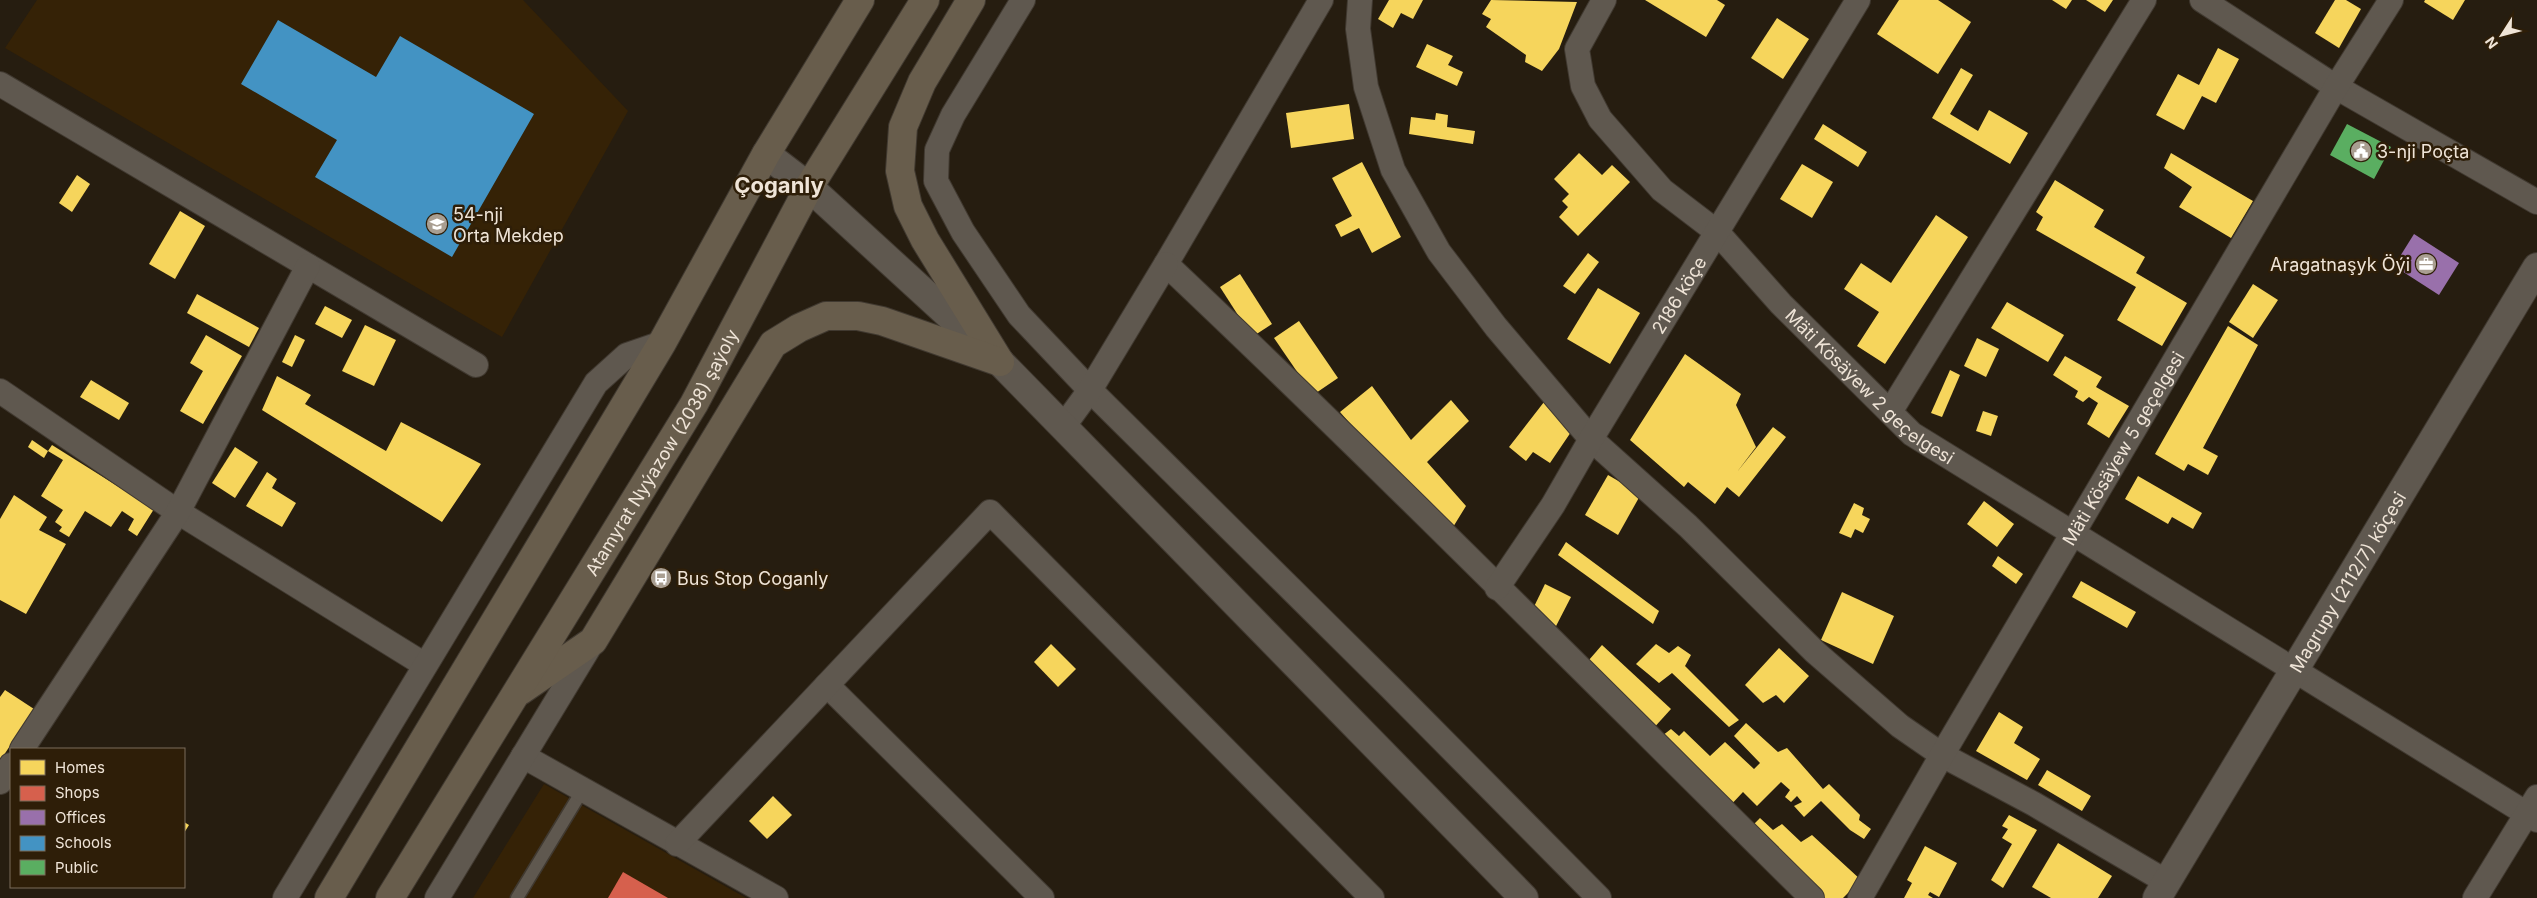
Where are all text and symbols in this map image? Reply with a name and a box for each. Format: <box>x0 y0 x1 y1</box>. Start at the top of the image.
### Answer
north arrow <box>2477 10 2527 60</box>
text: N <box>2481 34 2501 52</box>
public building icon: 3-nji Poçta <box>2349 139 2373 163</box>
place label: 3-nji Poçta <box>2377 141 2469 162</box>
district label: Çoganly <box>734 172 824 198</box>
place label: 54-nji Orta Mekdep <box>453 204 564 246</box>
school or university icon: 54-nji Orta Mekdep <box>425 212 449 236</box>
street label: 2186 köçe <box>1647 252 1710 337</box>
office icon: Aragatnaşyk Öýi <box>2414 252 2438 276</box>
place label: Aragatnaşyk Öýi <box>2270 253 2410 275</box>
street label: Mäti Kösäýew 2 geçelgesi <box>1781 304 1958 468</box>
street label: Atamyrat Nyýazow (2038) şaýoly <box>581 325 742 579</box>
street label: Mäti Kösäýew 5 geçelgesi <box>2058 348 2188 549</box>
street label: Magrupy (2112/7) köçesi <box>2285 488 2410 676</box>
bus stop icon: Bus Stop Coganly <box>649 566 673 590</box>
place label: Bus Stop Coganly <box>677 568 828 589</box>
legend <box>10 748 185 888</box>
text: Homes <box>55 758 105 777</box>
text: Shops <box>55 783 100 802</box>
text: Offices <box>55 808 106 827</box>
text: Schools <box>55 833 112 852</box>
text: Public <box>55 858 98 877</box>

